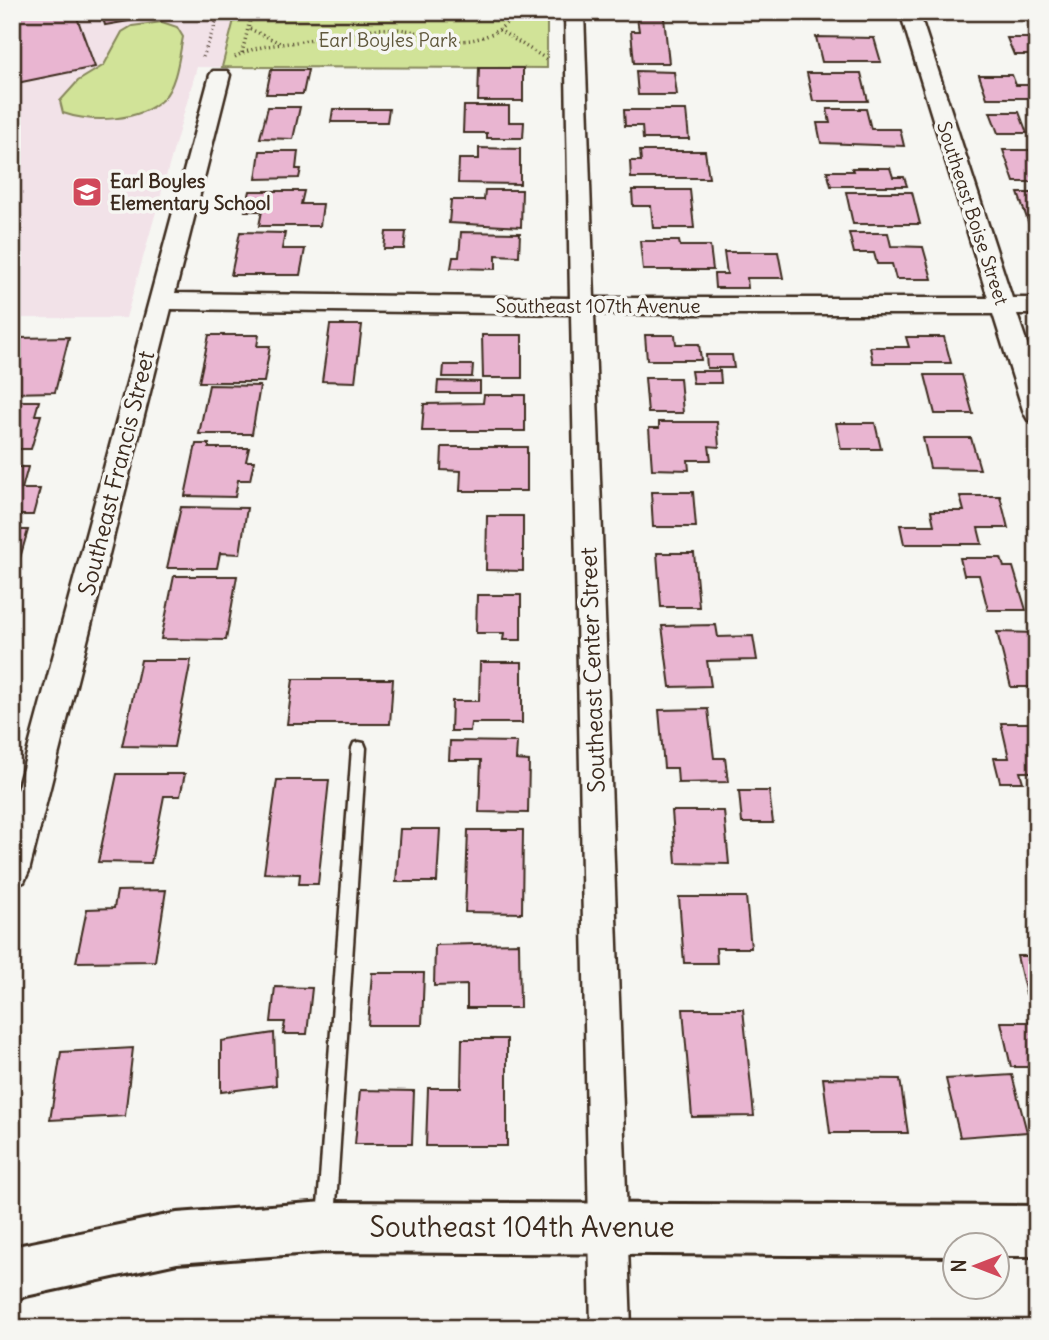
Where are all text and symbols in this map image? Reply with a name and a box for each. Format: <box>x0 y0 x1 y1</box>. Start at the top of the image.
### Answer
park label: Earl Boyles Park <box>318 28 458 52</box>
street label: Southeast Boise Street <box>932 118 1014 308</box>
place label: Earl Boyles Elementary School <box>110 169 271 215</box>
school or university icon: Earl Boyles Elementary School <box>70 175 104 209</box>
street label: Southeast 107th Avenue <box>495 294 701 318</box>
street label: Southeast Francis Street <box>72 347 161 598</box>
street label: Southeast Center Street <box>573 547 611 793</box>
street label: Southeast 104th Avenue <box>369 1209 675 1245</box>
north arrow <box>940 1232 1010 1302</box>
text: N <box>947 1259 971 1273</box>

